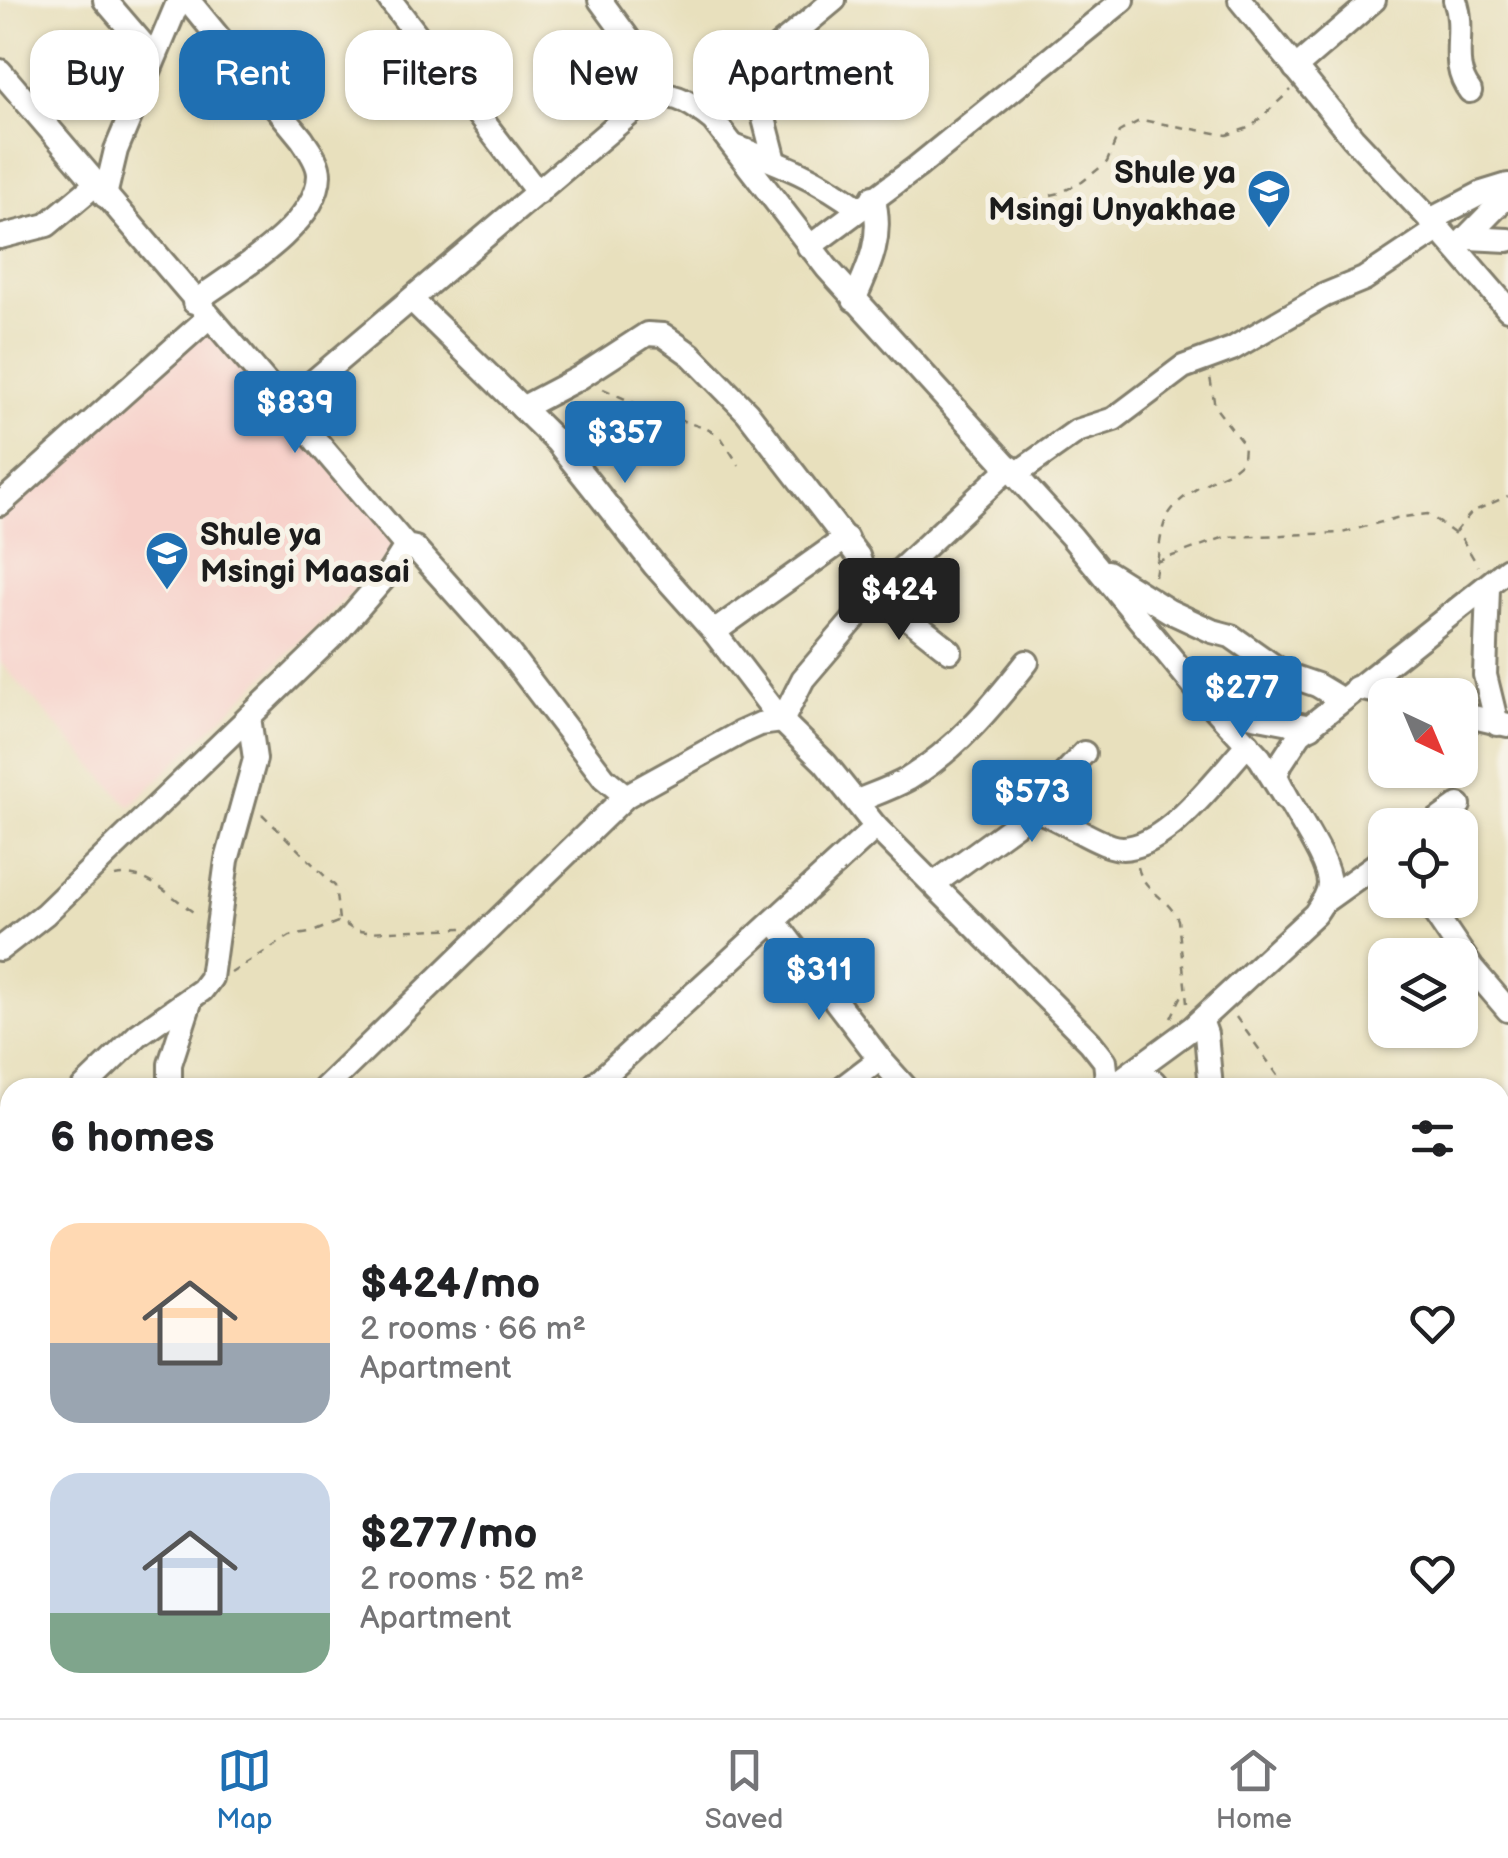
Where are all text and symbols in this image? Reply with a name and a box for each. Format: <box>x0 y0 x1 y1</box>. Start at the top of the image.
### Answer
chip: Buy <box>30 30 159 120</box>
chip: Rent <box>179 30 325 120</box>
chip: Filters <box>345 30 513 120</box>
chip: New <box>533 30 673 120</box>
chip: Apartment <box>693 30 929 120</box>
place label: Shule ya Msingi Unyakhae <box>988 154 1236 230</box>
school or university icon: Shule ya Msingi Unyakhae <box>1246 168 1292 229</box>
pin: $839 <box>236 371 354 456</box>
text: $839 <box>256 384 334 423</box>
pin: $357 <box>566 401 684 486</box>
text: $357 <box>587 414 663 453</box>
place label: Shule ya Msingi Maasai <box>200 516 410 592</box>
school or university icon: Shule ya Msingi Maasai <box>144 530 190 591</box>
pin: $424 <box>840 558 958 643</box>
text: $424 <box>861 571 937 610</box>
pin: $277 <box>1183 656 1301 741</box>
text: $277 <box>1205 669 1279 708</box>
north arrow <box>1368 678 1478 788</box>
map controls <box>1368 678 1478 1048</box>
pin: $573 <box>973 760 1091 845</box>
text: $573 <box>994 773 1070 812</box>
button: locate <box>1368 808 1478 918</box>
pin: $311 <box>760 938 878 1023</box>
button: layers <box>1368 938 1478 1048</box>
text: $311 <box>786 951 852 990</box>
icon: filters <box>1405 1111 1460 1166</box>
text: 6 homes <box>50 1113 214 1164</box>
text: $424/mo <box>360 1259 540 1310</box>
icon: home <box>130 1263 250 1383</box>
icon: heart <box>1405 1296 1460 1351</box>
text: 2 rooms · 66 m² <box>360 1310 586 1349</box>
text: Apartment <box>360 1349 511 1388</box>
text: $277/mo <box>360 1509 538 1560</box>
icon: home <box>130 1513 250 1633</box>
icon: heart <box>1405 1546 1460 1601</box>
text: 2 rooms · 52 m² <box>360 1560 584 1599</box>
text: Apartment <box>360 1599 511 1638</box>
tab: Map <box>216 1743 272 1836</box>
tab: Saved <box>705 1743 783 1836</box>
tab: Home <box>1216 1743 1292 1836</box>

